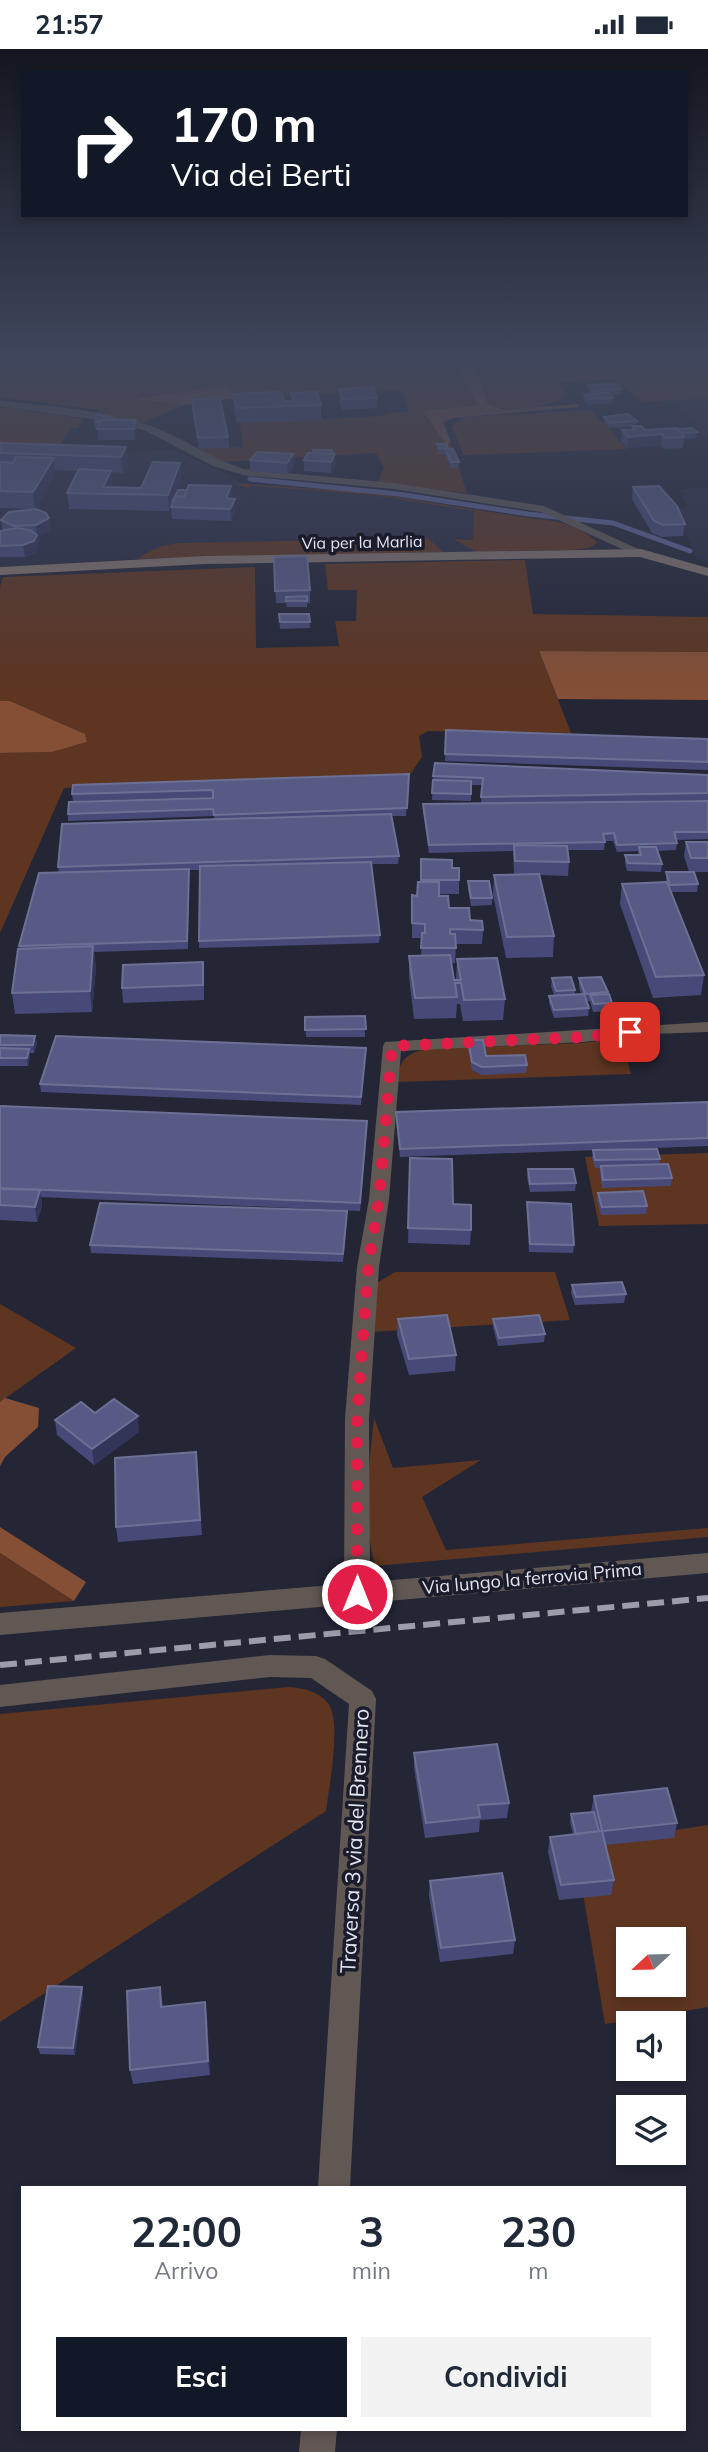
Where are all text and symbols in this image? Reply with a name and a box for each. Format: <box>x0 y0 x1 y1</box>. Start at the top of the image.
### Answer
text: 21:57 <box>35 8 104 41</box>
text: 170 m <box>171 93 317 154</box>
icon: right <box>56 98 147 189</box>
text: Via dei Berti <box>171 154 352 194</box>
street label: Via per la Marlia <box>301 531 423 553</box>
pin <box>600 1002 660 1062</box>
icon: arrive <box>611 1013 649 1051</box>
position arrow <box>320 1557 394 1631</box>
street label: Via lungo la ferrovia Prima <box>421 1557 643 1599</box>
street label: Traversa 3 via del Brennero <box>334 1708 374 1974</box>
north arrow <box>616 1927 686 1997</box>
map controls <box>616 1927 686 2165</box>
button: sound <box>616 2011 686 2081</box>
button: layers <box>616 2095 686 2165</box>
text: 22:00 <box>131 2205 242 2258</box>
text: 3 <box>359 2205 384 2258</box>
text: 230 <box>501 2205 576 2258</box>
text: Arrivo <box>154 2256 218 2285</box>
text: min <box>352 2256 391 2285</box>
text: m <box>528 2256 549 2285</box>
button: Esci <box>56 2337 347 2417</box>
button: Condividi <box>361 2337 651 2417</box>

